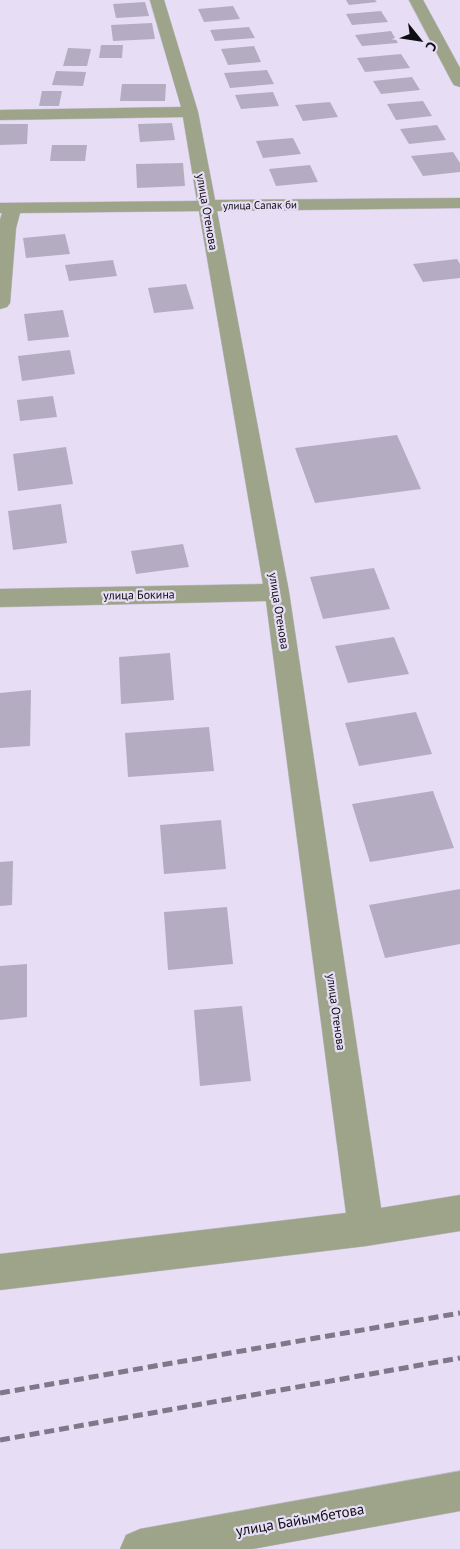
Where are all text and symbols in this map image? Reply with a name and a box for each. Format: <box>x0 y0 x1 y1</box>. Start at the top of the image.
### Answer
north arrow <box>395 15 445 65</box>
text: С <box>421 39 441 55</box>
street label: улица Отенова <box>193 172 222 251</box>
street label: улица Сапак би <box>223 197 297 213</box>
street label: улица Отенова <box>266 571 293 650</box>
street label: улица Бокина <box>103 586 175 603</box>
street label: улица Отенова <box>324 973 349 1051</box>
street label: улица Байымбетова <box>234 1499 366 1540</box>

